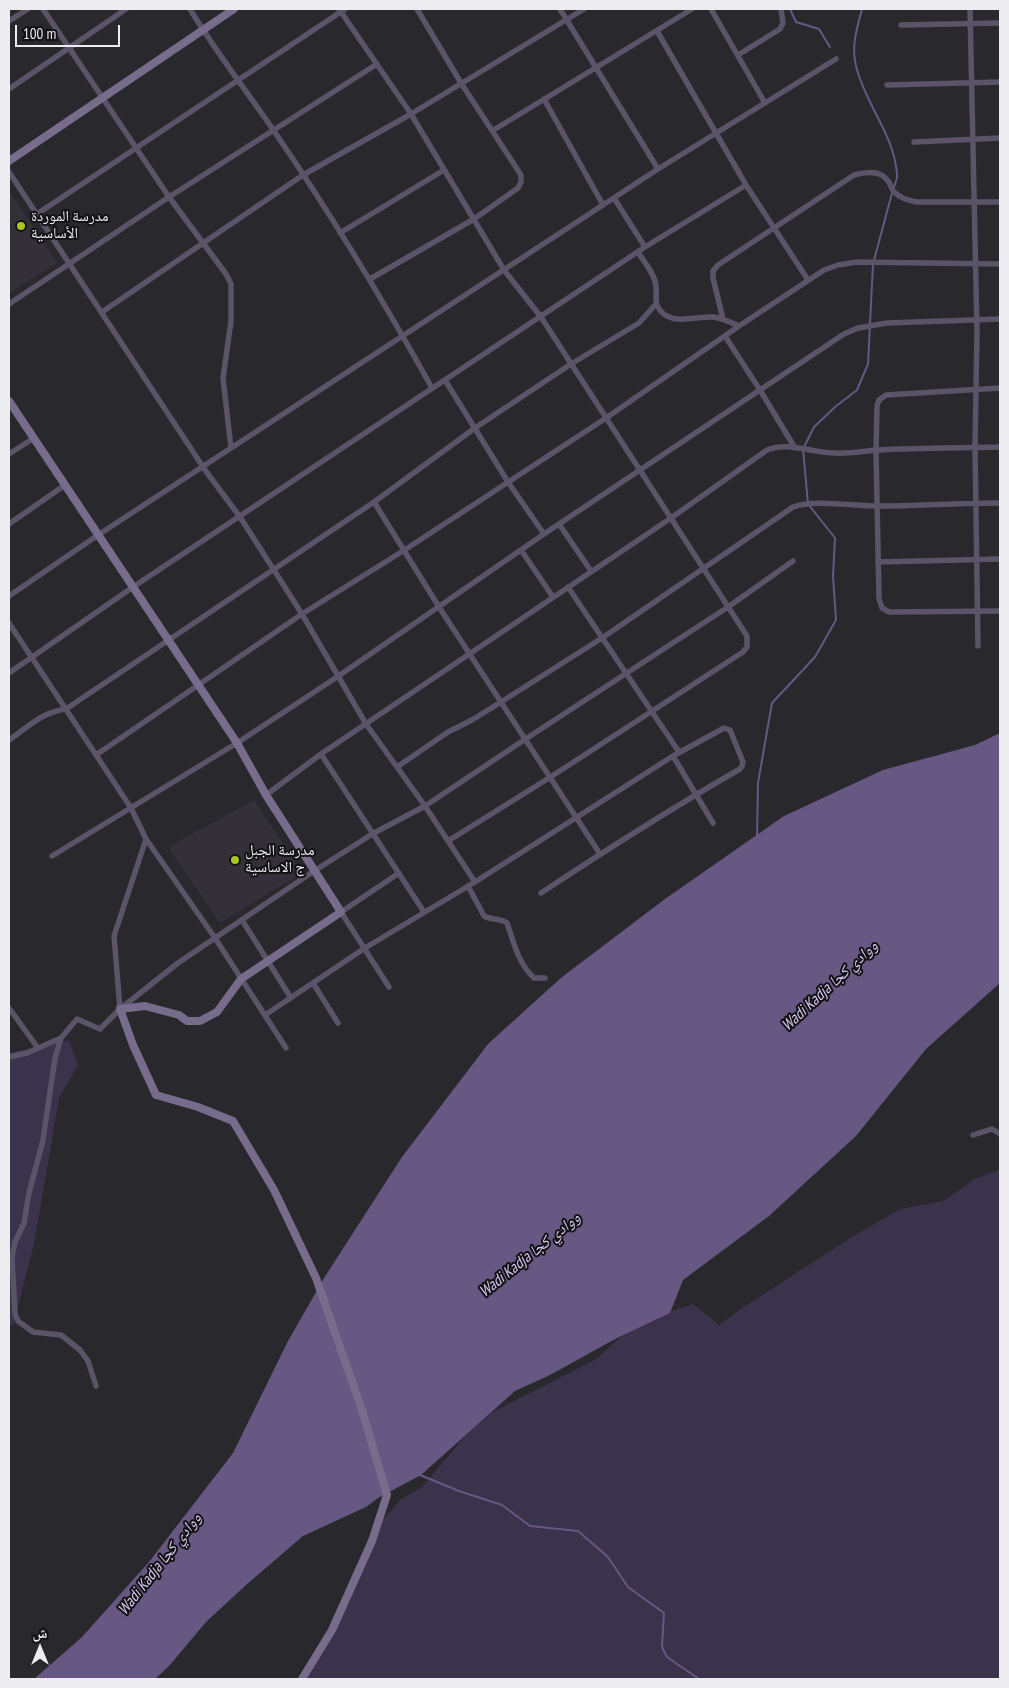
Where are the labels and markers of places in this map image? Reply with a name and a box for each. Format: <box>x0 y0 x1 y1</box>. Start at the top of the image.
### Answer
place label: مدرسة الموردة الأساسية <box>31 208 109 243</box>
marker: مدرسة الموردة الأساسية <box>15 220 27 232</box>
place label: مدرسة الجبل ج الاساسية <box>245 842 315 877</box>
marker: مدرسة الجبل ج الاساسية <box>229 854 241 866</box>

